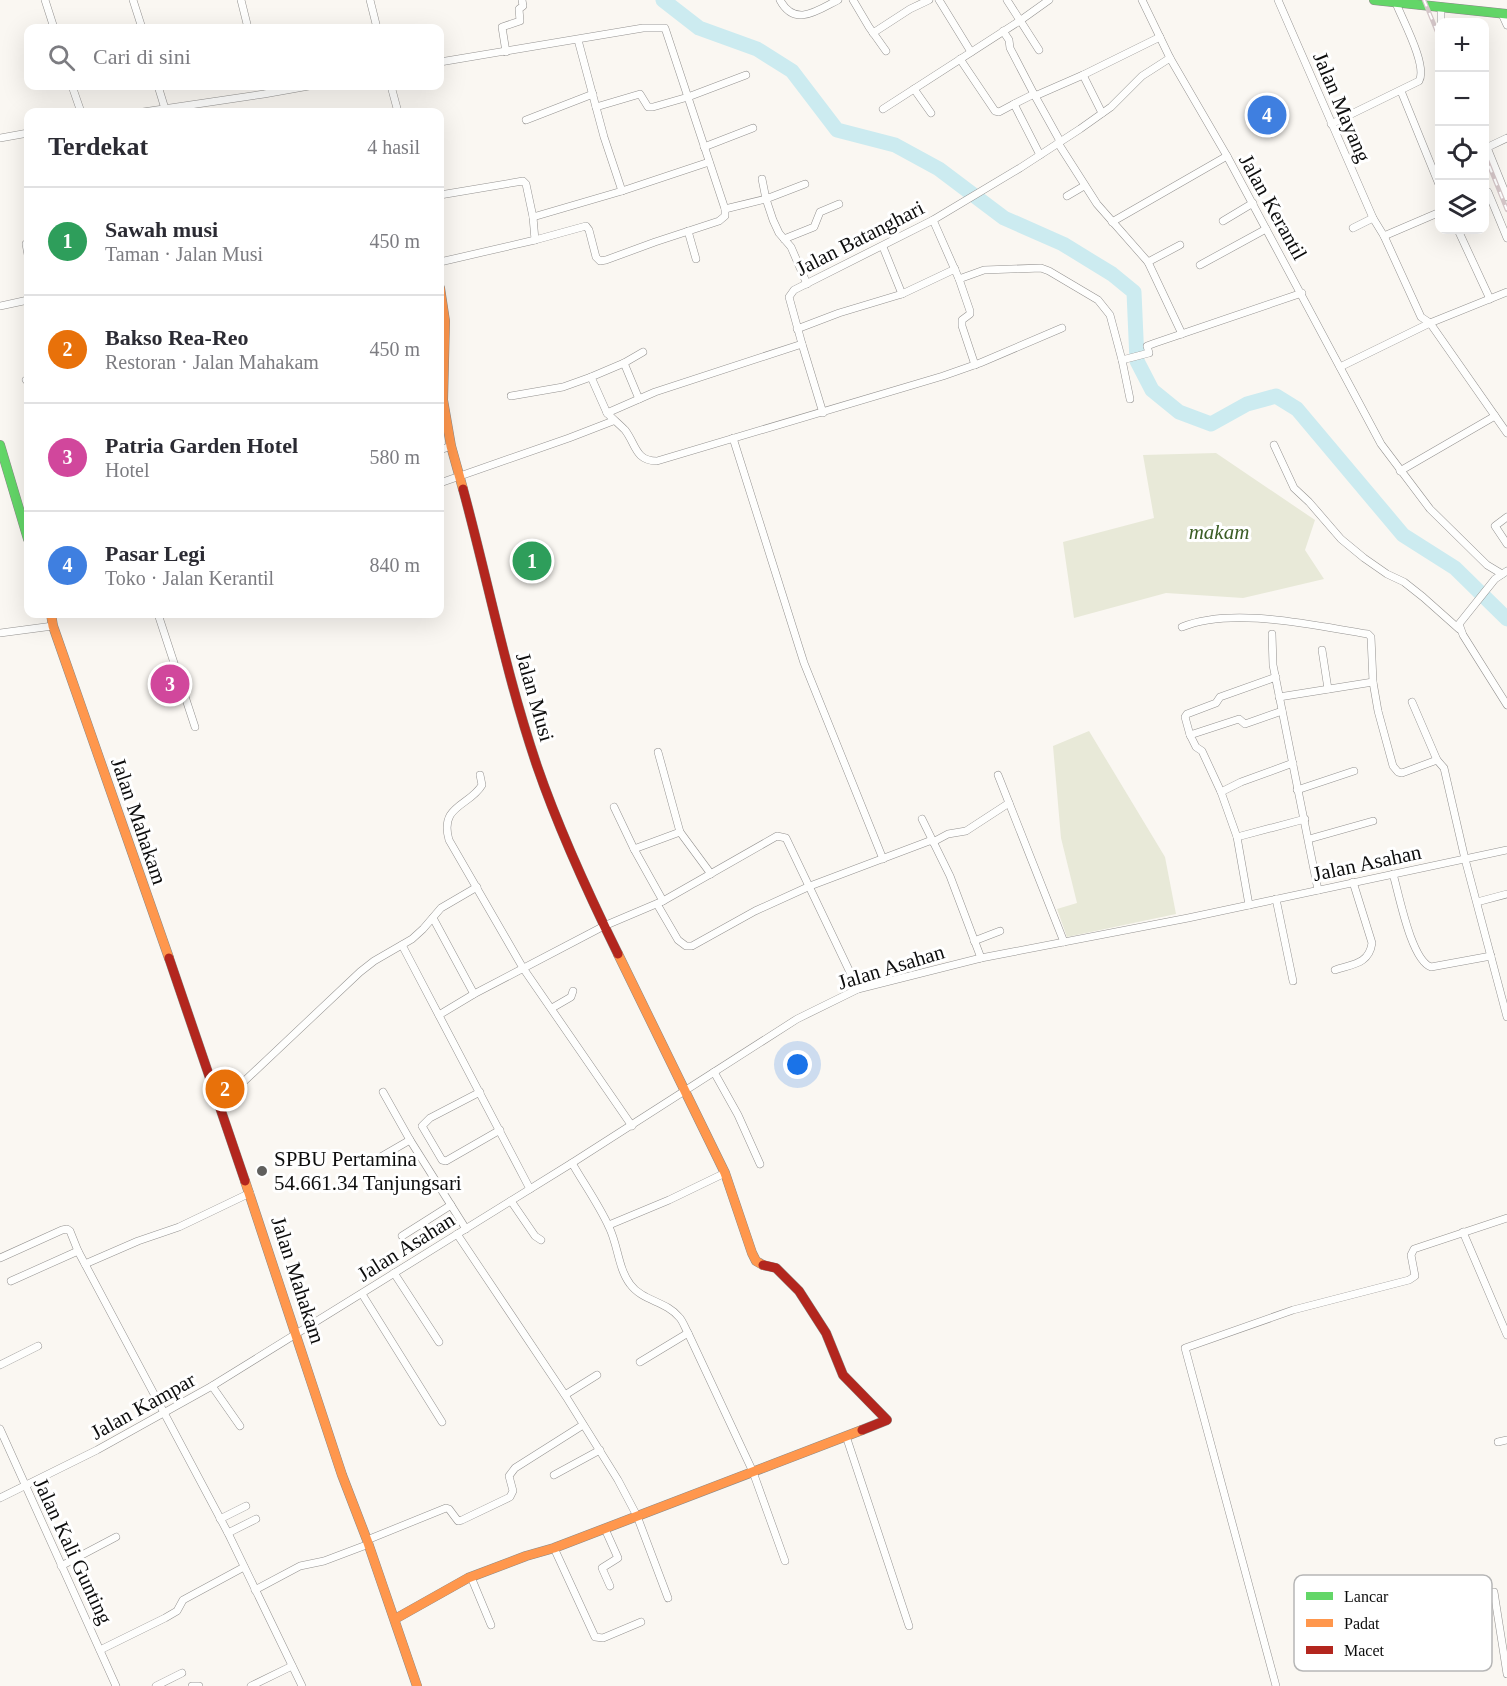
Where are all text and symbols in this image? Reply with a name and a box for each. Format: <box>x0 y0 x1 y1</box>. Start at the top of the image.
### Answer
map controls <box>1435 18 1489 234</box>
button: + <box>1435 18 1489 72</box>
search box <box>24 24 444 90</box>
icon: search <box>45 41 78 74</box>
text: Cari di sini <box>93 44 191 69</box>
street label: Jalan Mayang <box>1308 48 1376 166</box>
button: − <box>1435 72 1489 126</box>
pin: 4 <box>1248 92 1286 138</box>
button: locate <box>1435 126 1489 180</box>
text: Terdekat <box>48 132 148 161</box>
text: 4 hasil <box>367 136 420 158</box>
street label: Jalan Kerantil <box>1234 150 1312 264</box>
button: layers <box>1435 180 1489 234</box>
street label: Jalan Batanghari <box>792 195 928 281</box>
text: Sawah musi <box>105 217 218 242</box>
text: 1 <box>63 230 73 252</box>
text: 450 m <box>369 230 420 252</box>
text: Taman · Jalan Musi <box>105 243 263 265</box>
text: Bakso Rea-Reo <box>105 325 249 350</box>
text: 2 <box>63 338 73 360</box>
text: 450 m <box>369 338 420 360</box>
text: Restoran · Jalan Mahakam <box>105 351 319 373</box>
text: Patria Garden Hotel <box>105 433 298 458</box>
text: 3 <box>63 446 73 468</box>
text: 580 m <box>369 446 420 468</box>
text: Hotel <box>105 459 149 481</box>
park label: makam <box>1189 520 1249 544</box>
pin: 1 <box>512 538 552 584</box>
text: Pasar Legi <box>105 541 205 566</box>
text: 4 <box>63 554 73 576</box>
text: 840 m <box>369 554 420 576</box>
text: Toko · Jalan Kerantil <box>105 567 274 589</box>
street label: Jalan Musi <box>511 650 559 744</box>
pin: 3 <box>150 662 190 706</box>
street label: Jalan Mahakam <box>106 755 172 887</box>
street label: Jalan Asahan <box>1311 840 1424 886</box>
street label: Jalan Asahan <box>835 939 948 995</box>
your location <box>783 1050 812 1079</box>
pin: 2 <box>206 1066 244 1112</box>
place label: SPBU Pertamina 54.661.34 Tanjungsari <box>274 1147 462 1195</box>
marker: SPBU Pertamina 54.661.34 Tanjungsari <box>255 1164 269 1178</box>
street label: Jalan Asahan <box>353 1207 460 1286</box>
street label: Jalan Mahakam <box>266 1213 330 1347</box>
street label: Jalan Kampar <box>86 1367 200 1445</box>
street label: Jalan Kali Gunting <box>29 1474 118 1628</box>
legend <box>1294 1575 1492 1671</box>
text: Lancar <box>1344 1588 1389 1605</box>
text: Padat <box>1344 1615 1380 1632</box>
text: Macet <box>1344 1642 1385 1659</box>

